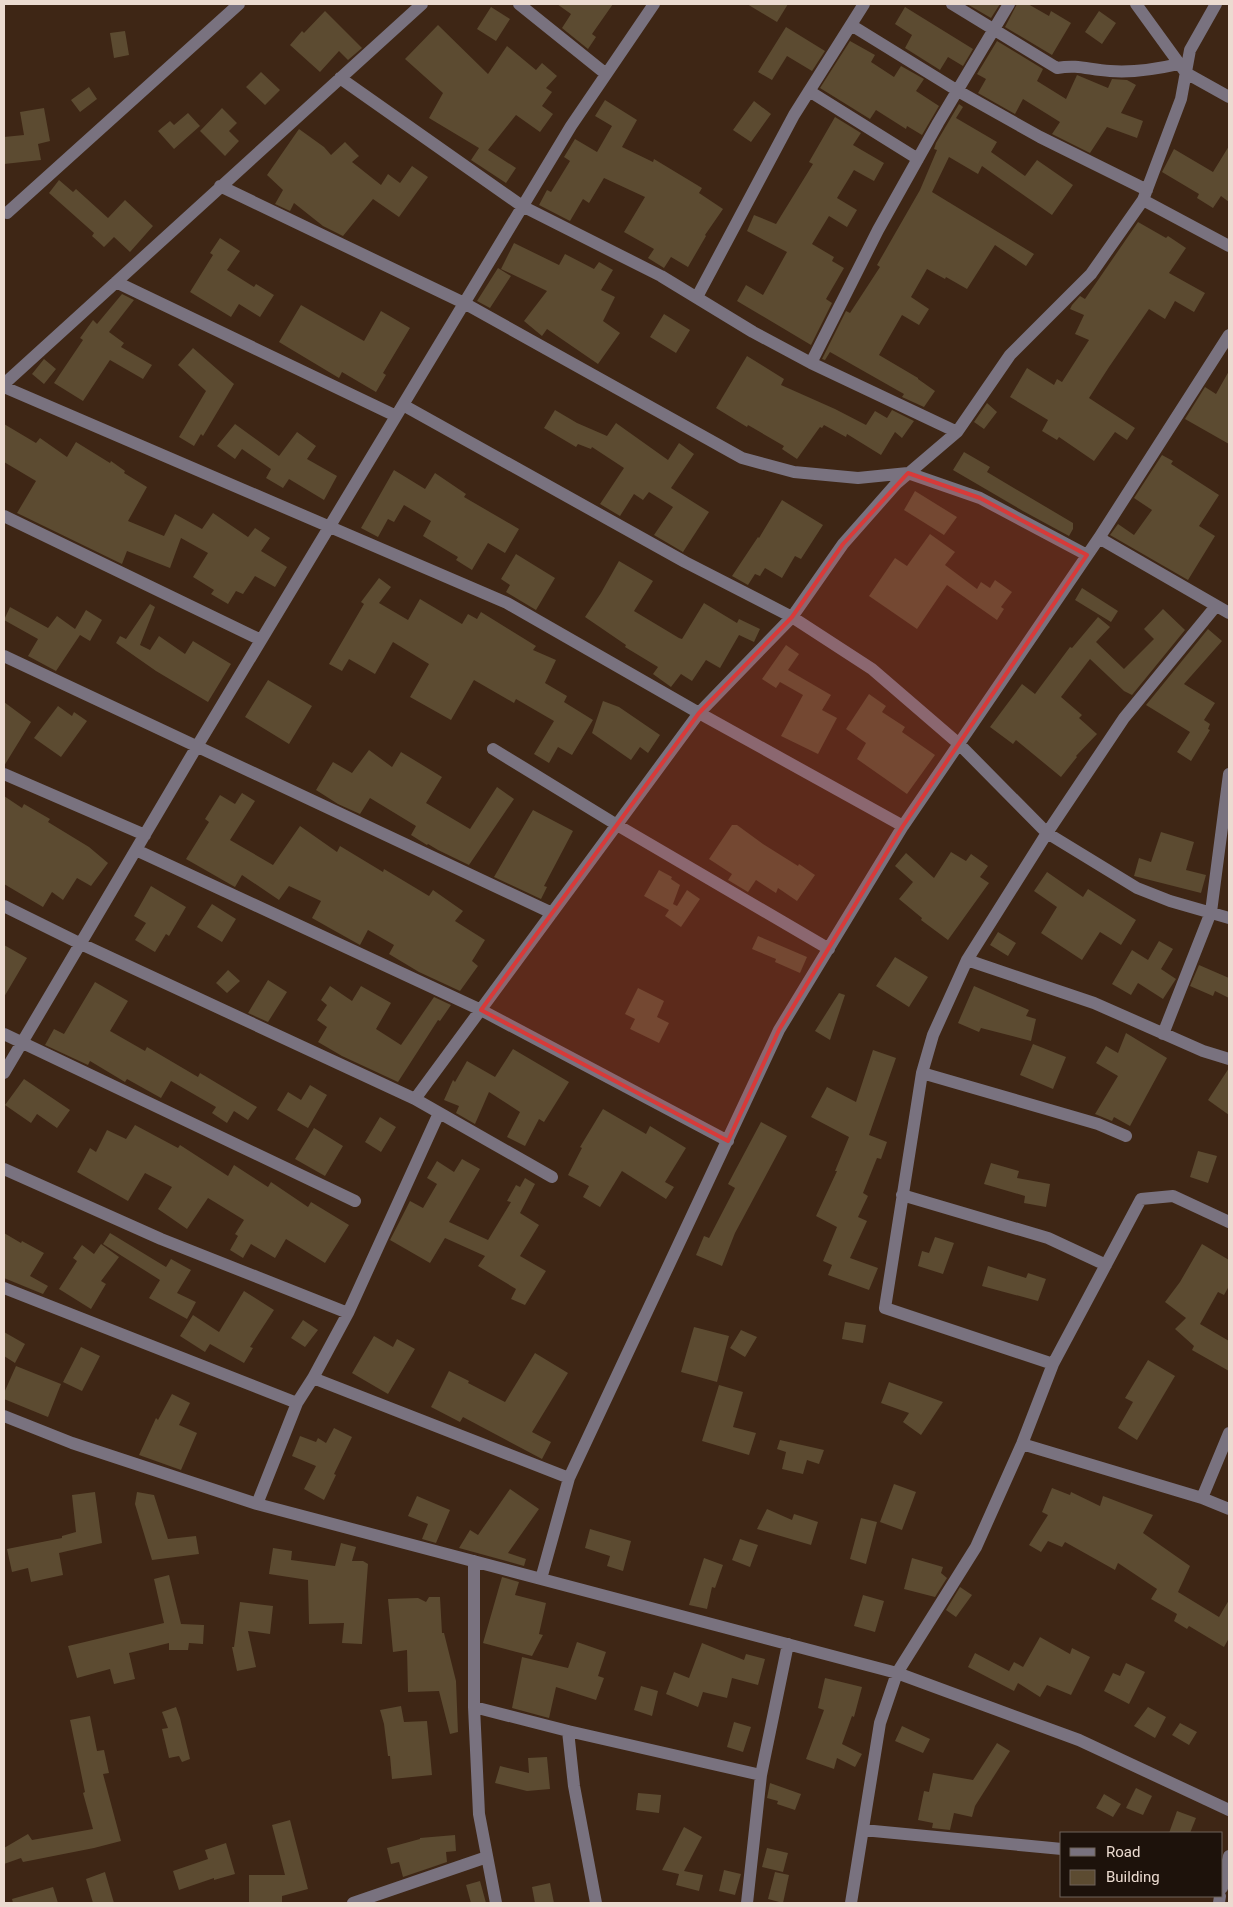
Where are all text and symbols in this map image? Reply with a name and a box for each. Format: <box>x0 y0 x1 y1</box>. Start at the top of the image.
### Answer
legend <box>1060 1832 1223 1897</box>
text: Road <box>1106 1843 1140 1861</box>
text: Building <box>1106 1868 1160 1886</box>

